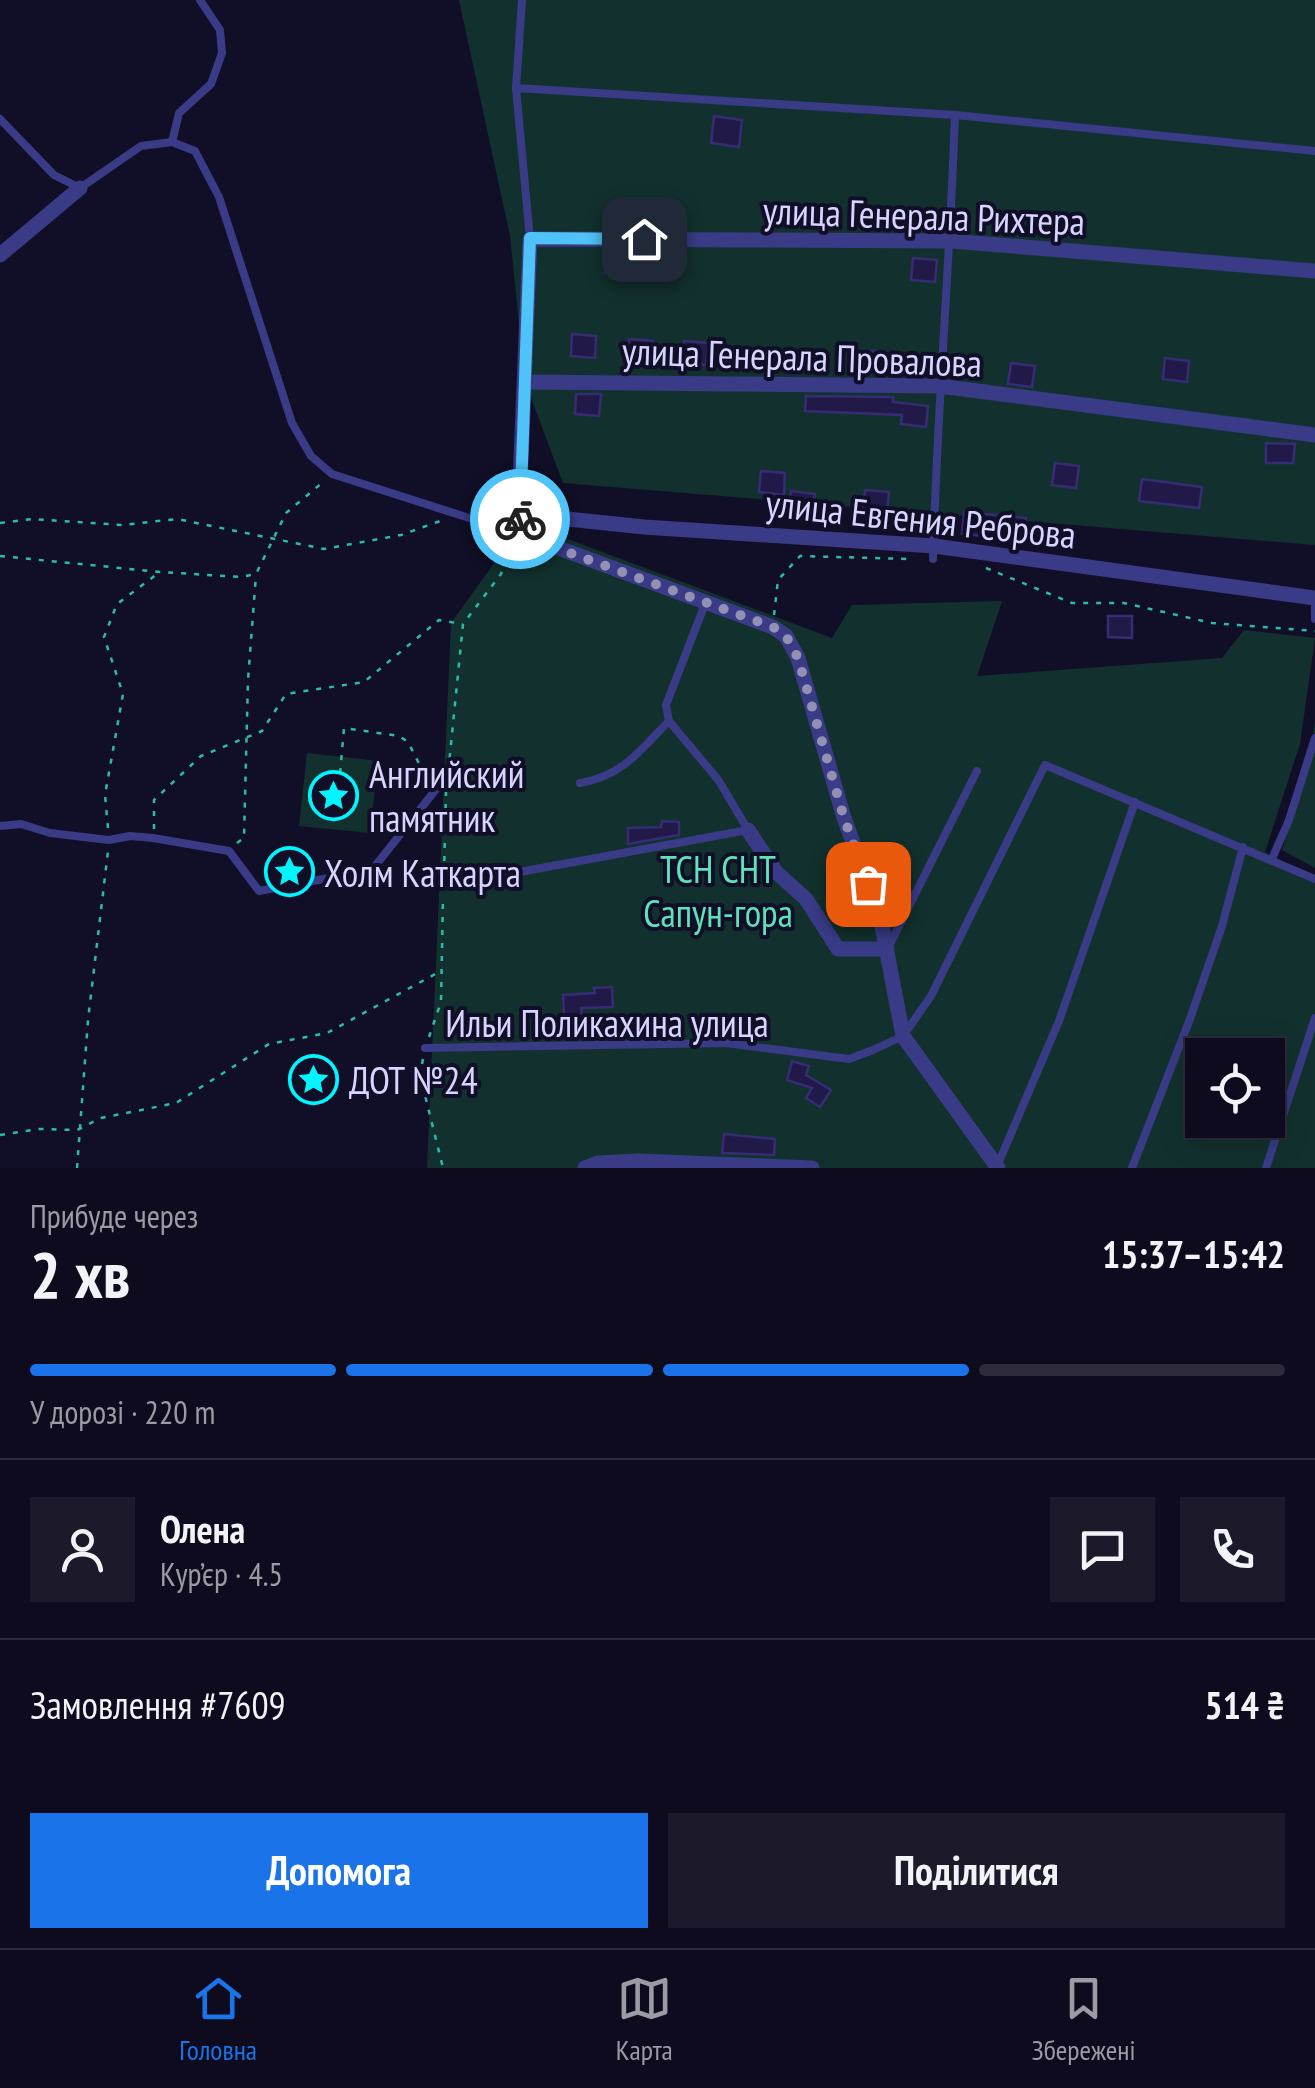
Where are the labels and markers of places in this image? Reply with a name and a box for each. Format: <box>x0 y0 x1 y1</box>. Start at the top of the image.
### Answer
pin <box>602 197 687 282</box>
place label: Английский памятник <box>369 749 524 842</box>
place icon: Английский памятник <box>308 769 360 821</box>
pin <box>826 842 911 927</box>
place icon: Холм Каткарта <box>263 846 315 898</box>
place label: Холм Каткарта <box>324 848 521 897</box>
place icon: ДОТ №24 <box>288 1053 340 1105</box>
place label: ДОТ №24 <box>349 1055 478 1104</box>

